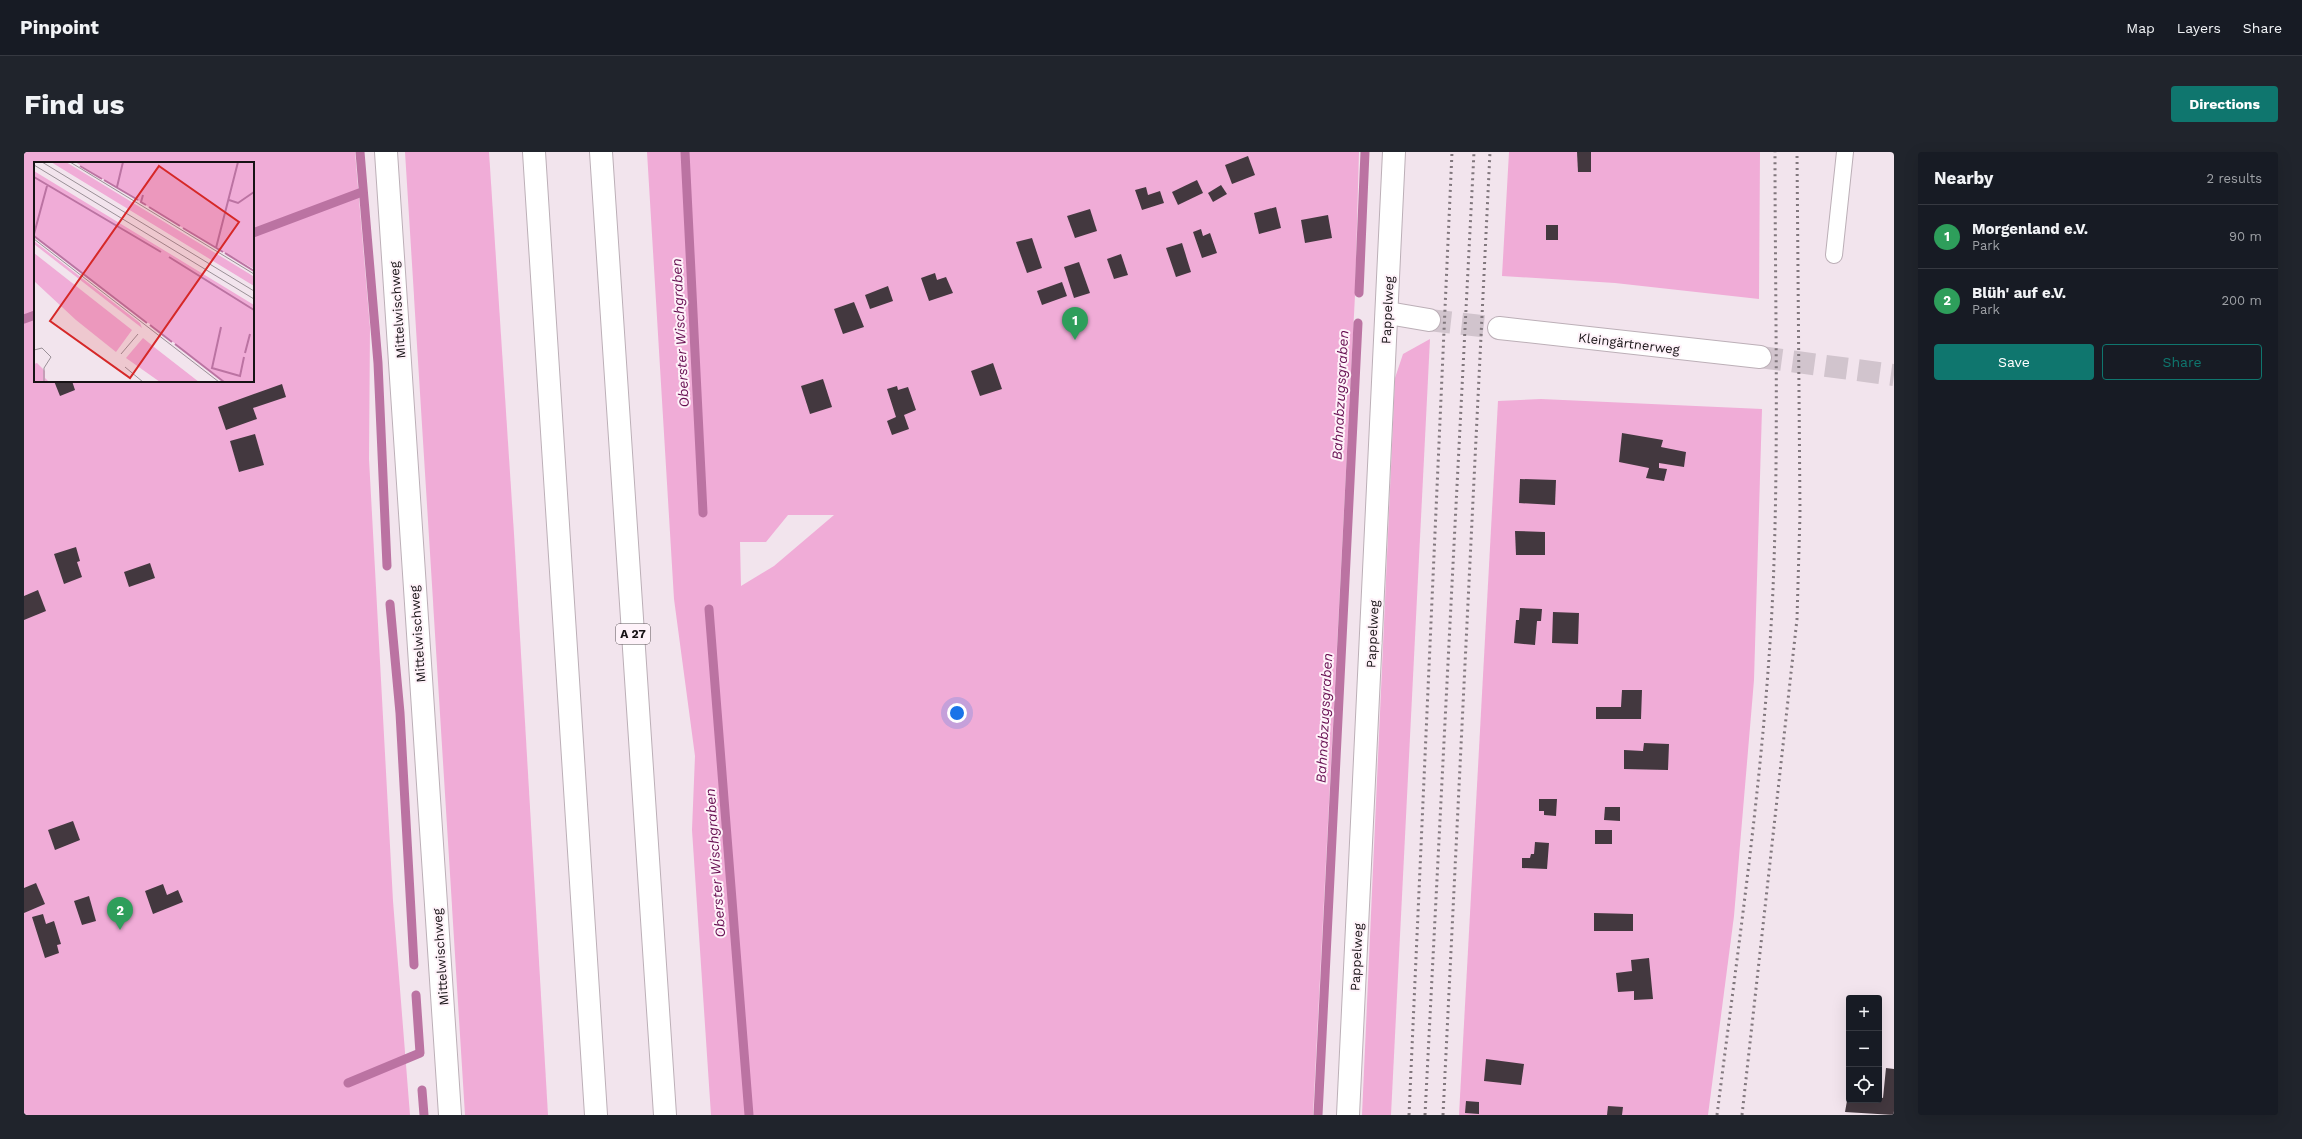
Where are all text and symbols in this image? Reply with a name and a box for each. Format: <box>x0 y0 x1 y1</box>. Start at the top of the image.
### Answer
text: Pinpoint <box>20 16 99 39</box>
text: Map <box>2126 20 2155 36</box>
text: Layers <box>2177 20 2221 36</box>
text: Share <box>2243 20 2282 36</box>
button: Directions <box>2171 86 2278 122</box>
text: Find us <box>24 88 124 121</box>
inset map <box>34 162 254 382</box>
text: Nearby <box>1934 168 1993 188</box>
text: 2 results <box>2207 171 2262 186</box>
text: Morgenland e.V. <box>1972 220 2088 238</box>
text: 1 <box>1944 229 1950 244</box>
text: 90 m <box>2229 229 2262 244</box>
text: Park <box>1972 238 2000 253</box>
water label: Oberster Wischgraben <box>668 258 692 408</box>
street label: Mittelwischweg <box>387 261 408 359</box>
street label: Pappelweg <box>1378 276 1397 344</box>
text: Blüh' auf e.V. <box>1972 284 2066 302</box>
text: 2 <box>1943 293 1951 308</box>
text: 200 m <box>2221 293 2262 308</box>
text: Park <box>1972 302 2000 317</box>
pin: 1 <box>1062 307 1088 340</box>
water label: Bahnabzugsgraben <box>1329 330 1351 460</box>
street label: Kleingärtnerweg <box>1577 330 1681 357</box>
button: Save <box>1934 344 2094 380</box>
button: Share <box>2102 344 2262 380</box>
street label: Mittelwischweg <box>407 585 428 683</box>
street label: Pappelweg <box>1363 600 1382 668</box>
road number: A 27 <box>616 624 650 644</box>
water label: Bahnabzugsgraben <box>1313 653 1335 783</box>
your location <box>947 703 967 723</box>
water label: Oberster Wischgraben <box>702 788 728 938</box>
pin: 2 <box>107 897 133 930</box>
street label: Mittelwischweg <box>430 908 451 1006</box>
street label: Pappelweg <box>1347 923 1366 991</box>
map controls <box>1846 995 1882 1103</box>
button: + <box>1846 995 1882 1031</box>
button: − <box>1846 1031 1882 1067</box>
button: locate <box>1846 1067 1882 1103</box>

